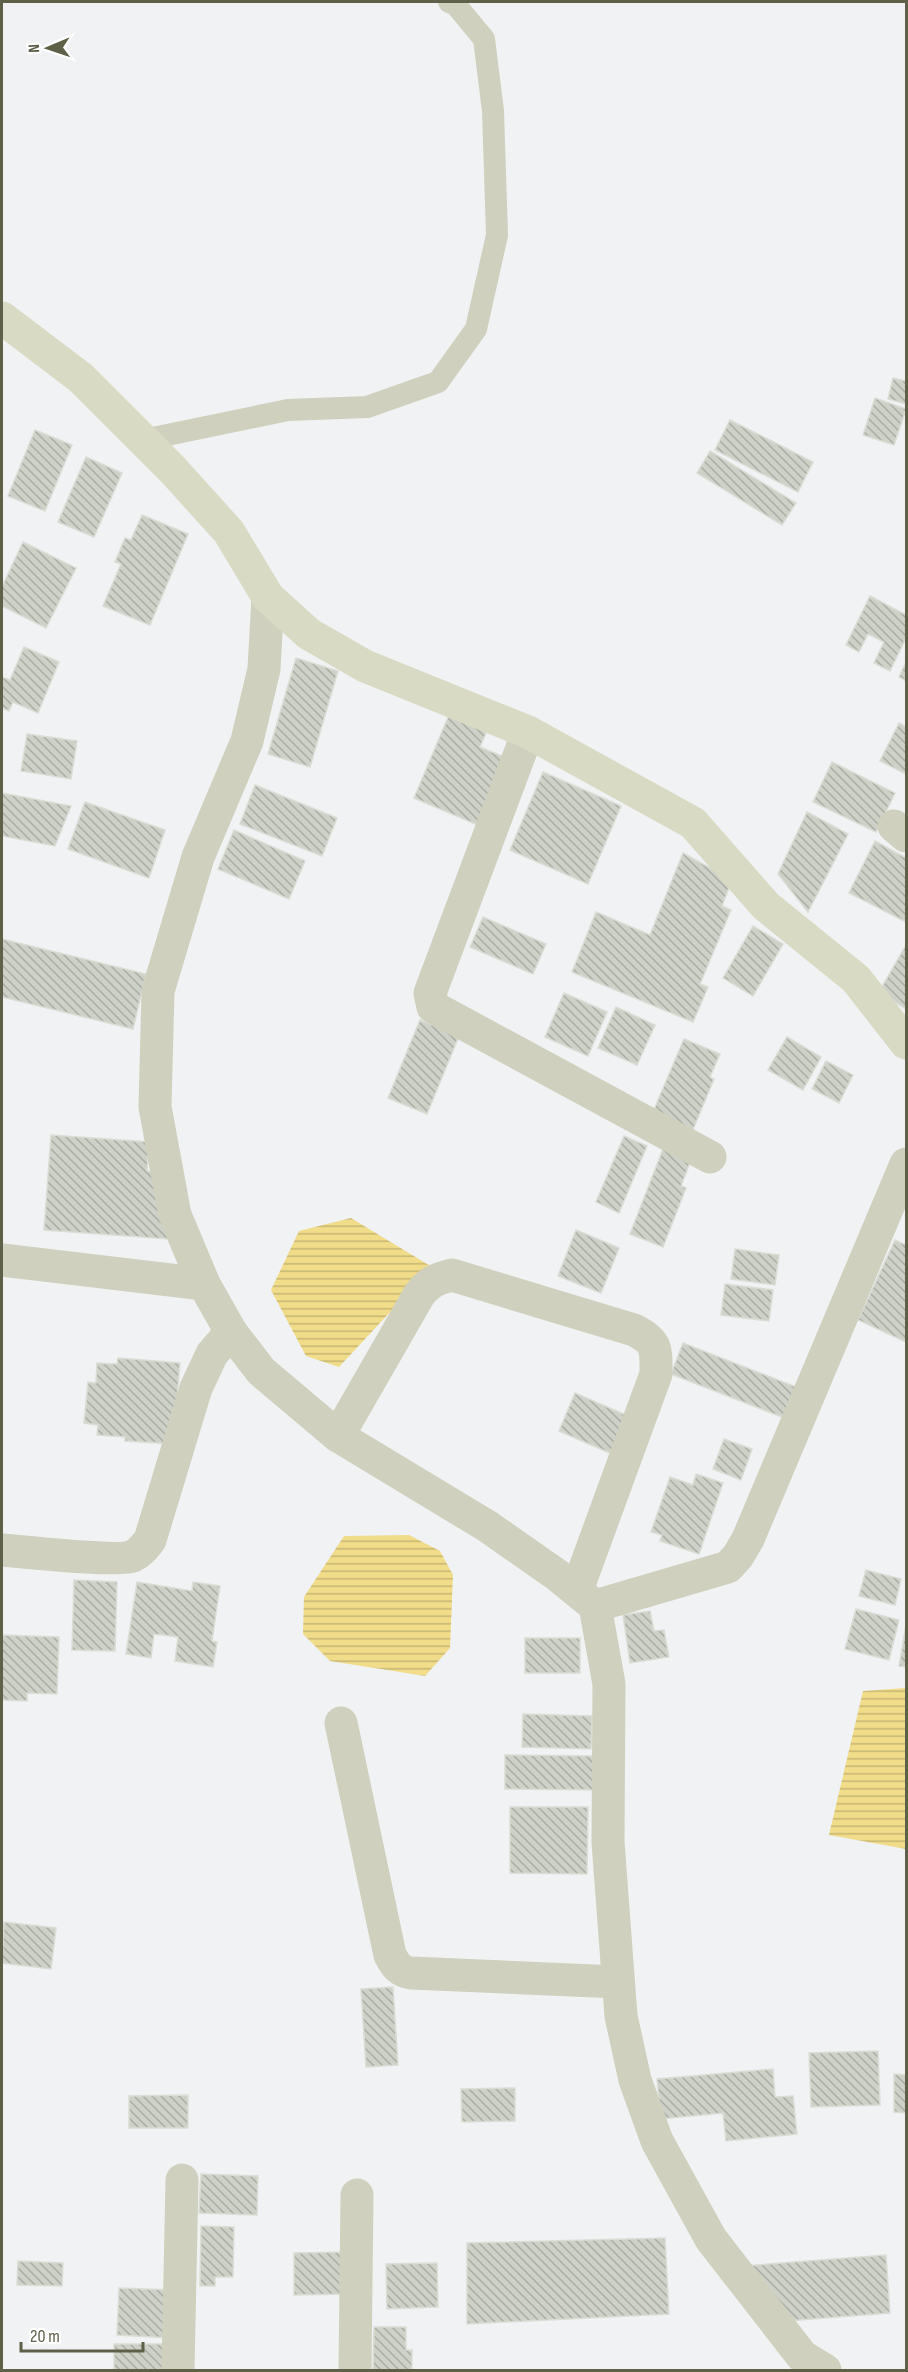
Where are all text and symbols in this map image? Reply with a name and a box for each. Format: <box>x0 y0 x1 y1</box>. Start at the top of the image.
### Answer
north arrow <box>18 18 78 78</box>
text: N <box>25 44 44 53</box>
scale bar <box>21 2315 142 2353</box>
text: 20 m <box>30 2326 60 2347</box>

